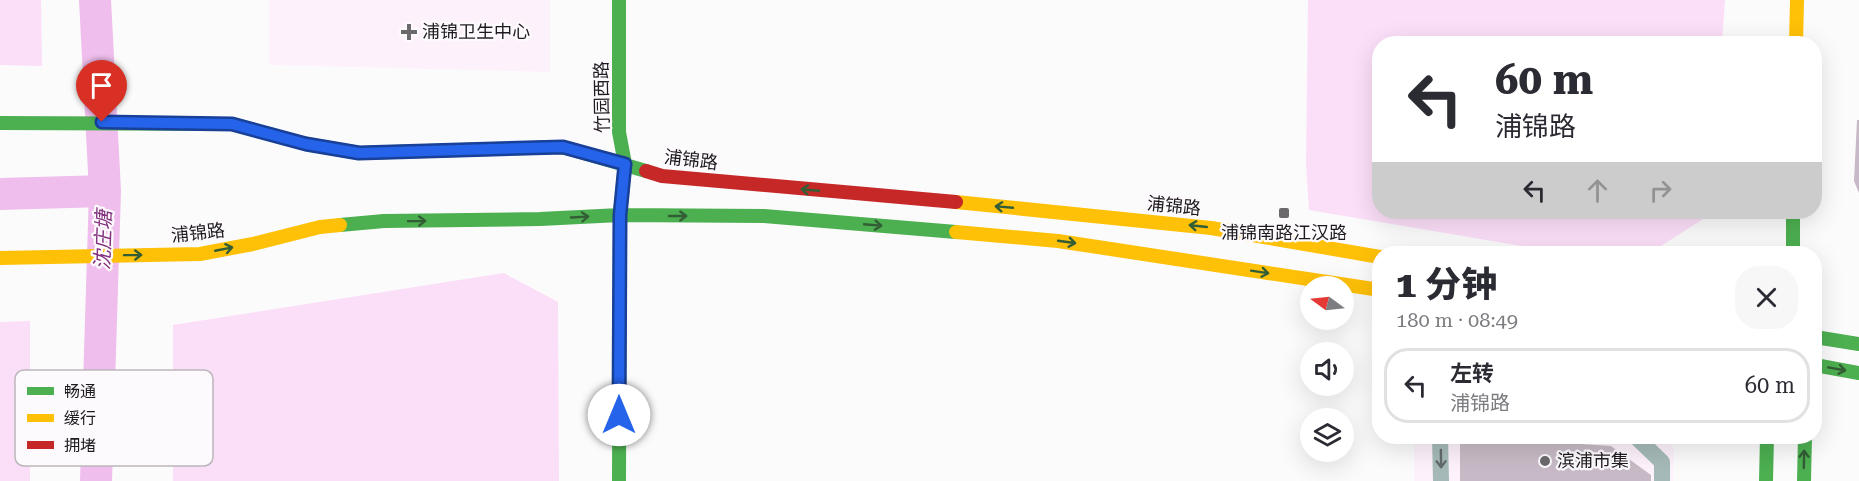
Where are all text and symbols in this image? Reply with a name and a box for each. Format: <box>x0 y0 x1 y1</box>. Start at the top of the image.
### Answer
place label: 浦锦卫生中心 <box>422 21 530 42</box>
marker: 浦锦卫生中心 <box>400 23 418 41</box>
text: 60 m <box>1495 55 1593 104</box>
pin <box>76 60 127 122</box>
icon: left <box>1396 60 1474 138</box>
street label: 竹园西路 <box>590 61 613 133</box>
icon: arrive <box>85 69 118 102</box>
text: 浦锦路 <box>1495 111 1576 143</box>
street label: 浦锦路 <box>663 146 719 173</box>
icon: left <box>1518 174 1551 207</box>
icon: ahead <box>1581 174 1614 207</box>
icon: right <box>1644 174 1677 207</box>
one-way arrow <box>800 184 820 195</box>
street label: 浦锦路 <box>1146 192 1202 219</box>
one-way arrow <box>995 201 1015 212</box>
marker: 浦锦南路江汉路 <box>1277 206 1291 220</box>
water label: 沈庄塘 <box>90 207 116 270</box>
one-way arrow <box>668 210 688 222</box>
one-way arrow <box>569 212 589 223</box>
one-way arrow <box>406 215 426 227</box>
street label: 浦锦路 <box>170 219 226 246</box>
one-way arrow <box>862 220 882 231</box>
one-way arrow <box>1189 220 1209 231</box>
place label: 浦锦南路江汉路 <box>1221 222 1347 243</box>
one-way arrow <box>1057 237 1076 248</box>
one-way arrow <box>214 243 234 254</box>
one-way arrow <box>122 249 142 261</box>
text: 1 分钟 <box>1396 264 1497 306</box>
one-way arrow <box>1249 266 1269 277</box>
button: close <box>1735 266 1798 329</box>
north arrow <box>1300 276 1354 330</box>
map controls <box>1300 276 1354 462</box>
text: 180 m · 08:49 <box>1396 308 1518 332</box>
button: sound <box>1300 342 1354 396</box>
text: 左转 <box>1450 361 1494 386</box>
one-way arrow <box>1827 364 1846 375</box>
icon: left <box>1399 369 1432 402</box>
legend <box>15 370 213 466</box>
text: 60 m <box>1745 373 1795 398</box>
text: 畅通 <box>64 382 96 401</box>
position arrow <box>587 383 651 447</box>
text: 浦锦路 <box>1450 391 1510 415</box>
button: layers <box>1300 408 1354 462</box>
text: 缓行 <box>64 409 96 428</box>
text: 拥堵 <box>64 436 96 455</box>
one-way arrow <box>1435 448 1447 468</box>
one-way arrow <box>1798 449 1810 469</box>
place label: 滨浦市集 <box>1557 450 1629 471</box>
marker: 滨浦市集 <box>1538 454 1552 468</box>

